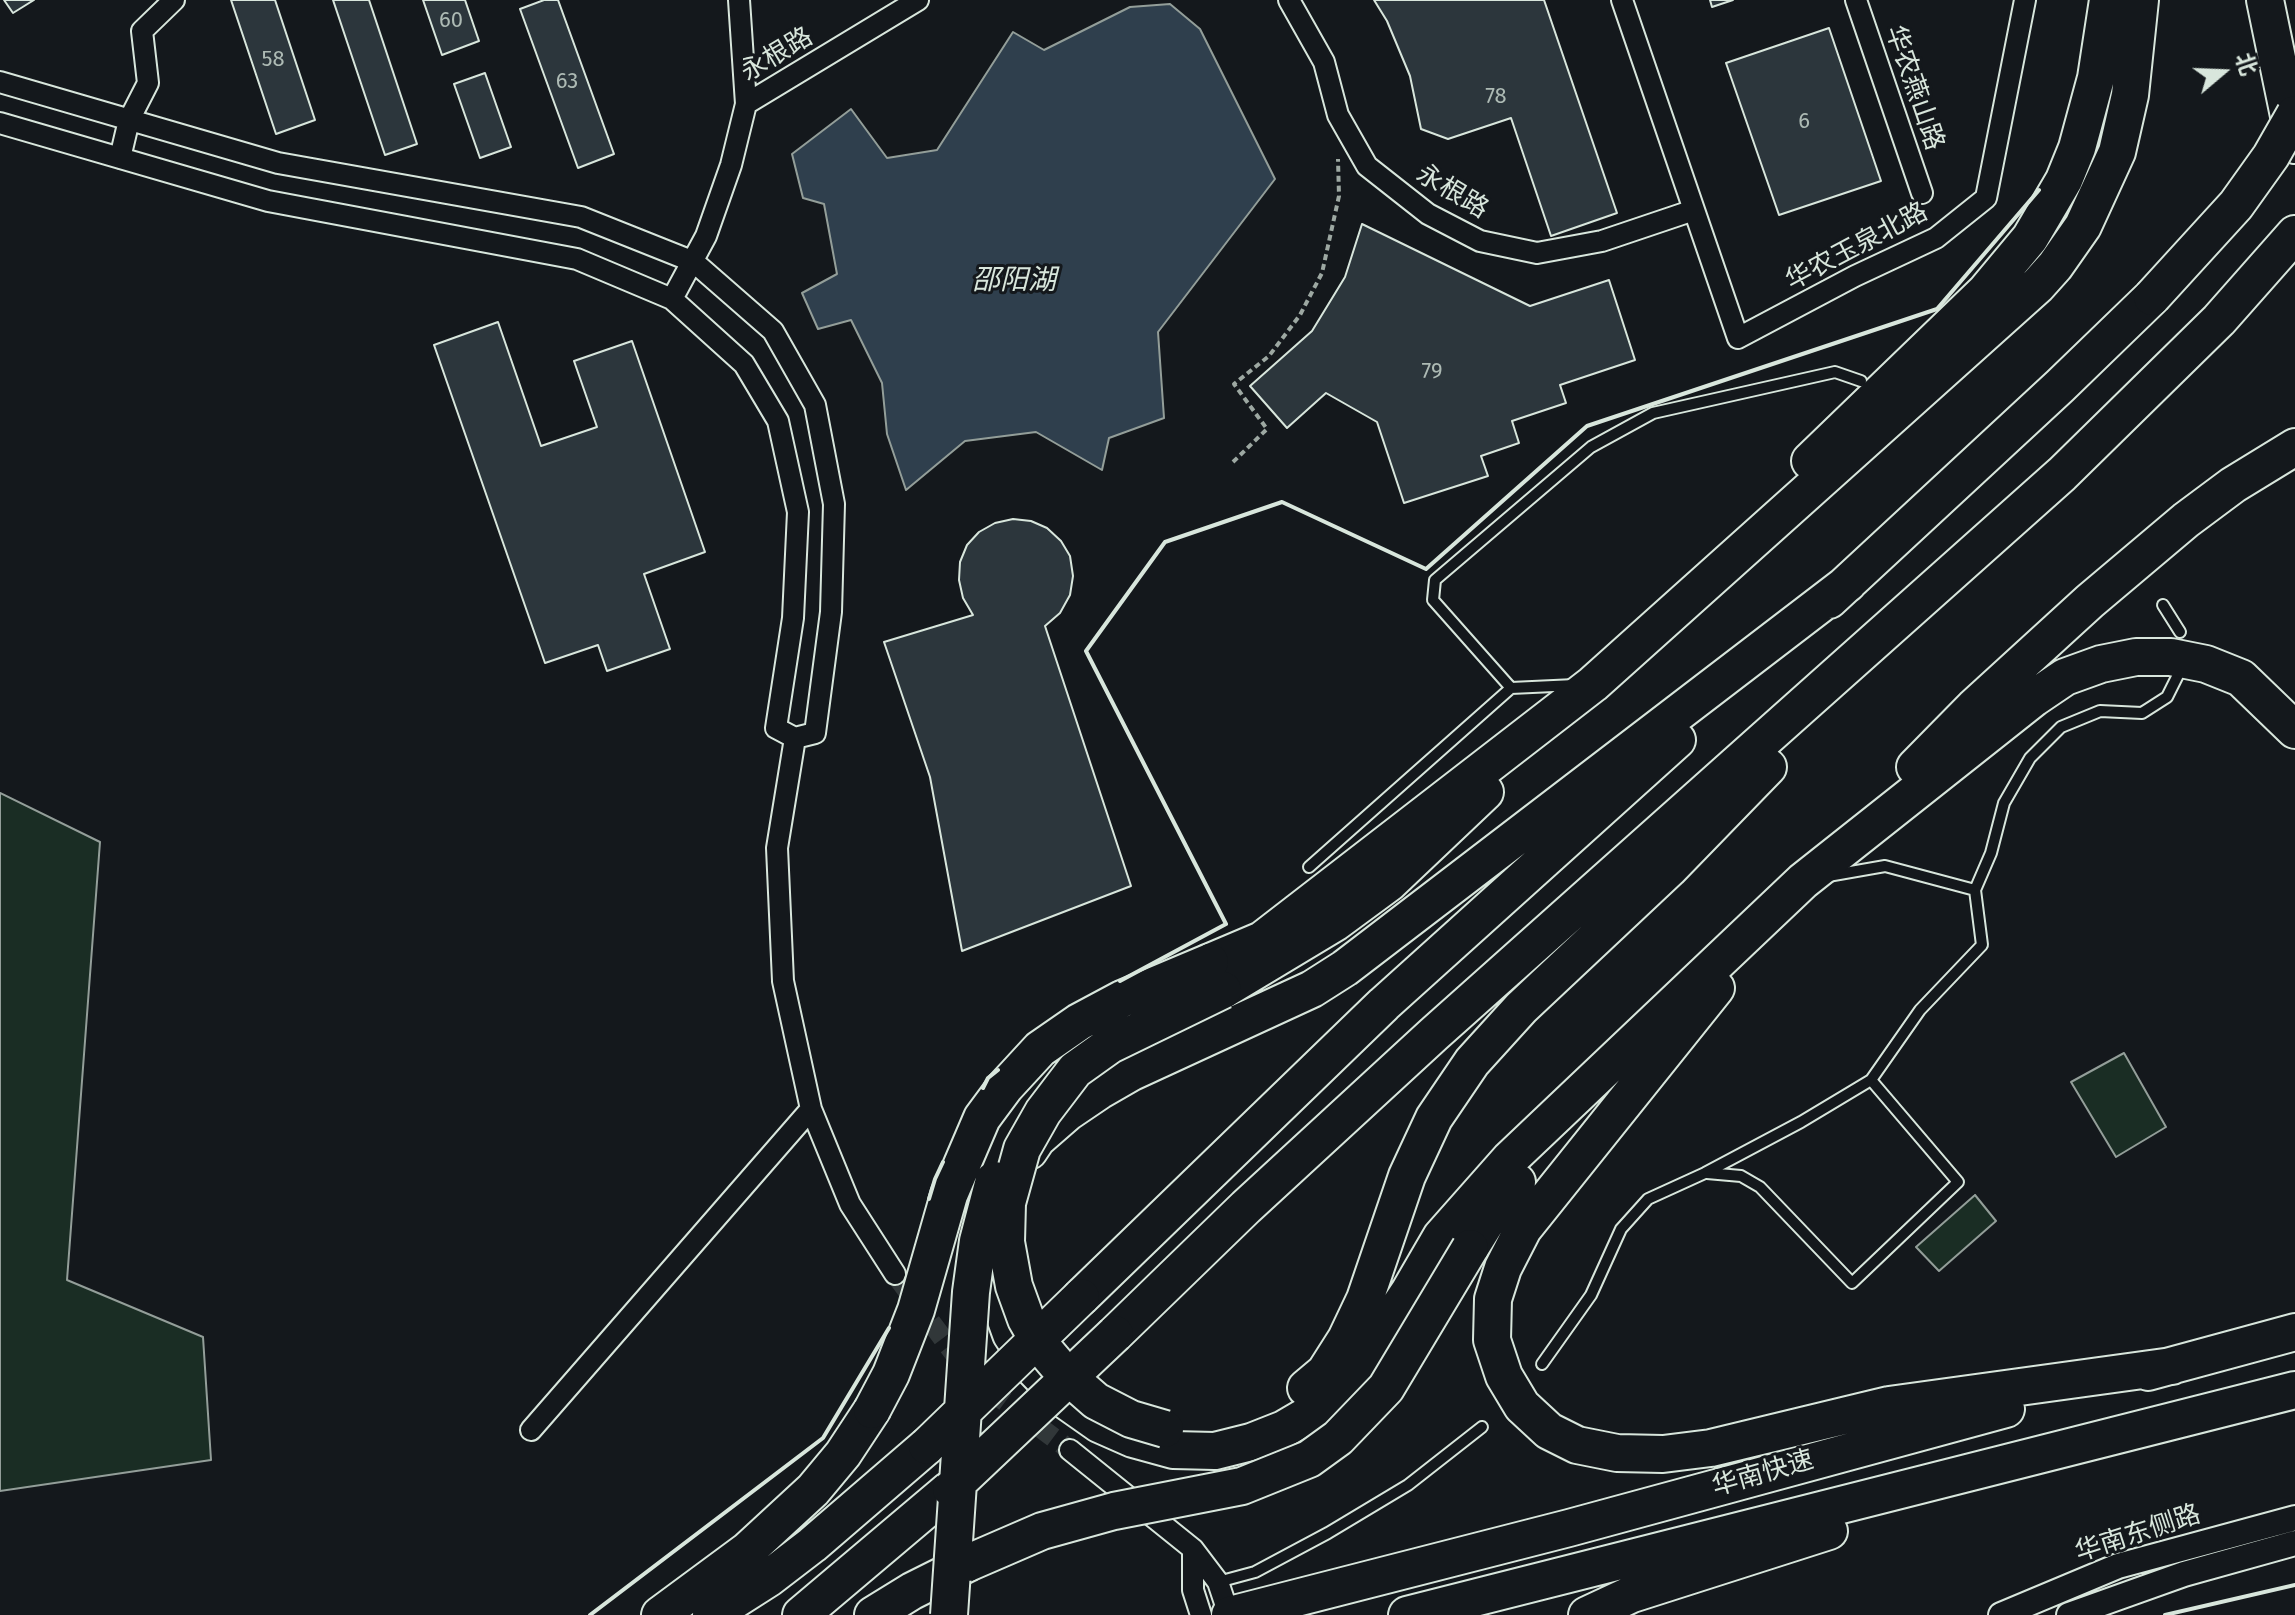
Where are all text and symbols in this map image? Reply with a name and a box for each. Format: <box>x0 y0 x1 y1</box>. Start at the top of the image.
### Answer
house number: 60 <box>439 8 463 34</box>
street label: 华农燕山路 <box>1878 21 1950 155</box>
street label: 永根路 <box>736 22 818 88</box>
north arrow <box>2183 32 2263 112</box>
house number: 58 <box>261 47 285 73</box>
text: 北 <box>2230 49 2263 79</box>
house number: 63 <box>556 69 578 95</box>
house number: 78 <box>1485 84 1507 110</box>
house number: 6 <box>1798 109 1810 135</box>
street label: 永根路 <box>1411 159 1493 225</box>
street label: 华农玉泉北路 <box>1781 197 1933 297</box>
water label: 邵阳湖 <box>972 264 1056 298</box>
house number: 79 <box>1422 359 1442 385</box>
street label: 华南快速 <box>1709 1445 1817 1503</box>
street label: 华南东侧路 <box>2071 1499 2205 1569</box>

